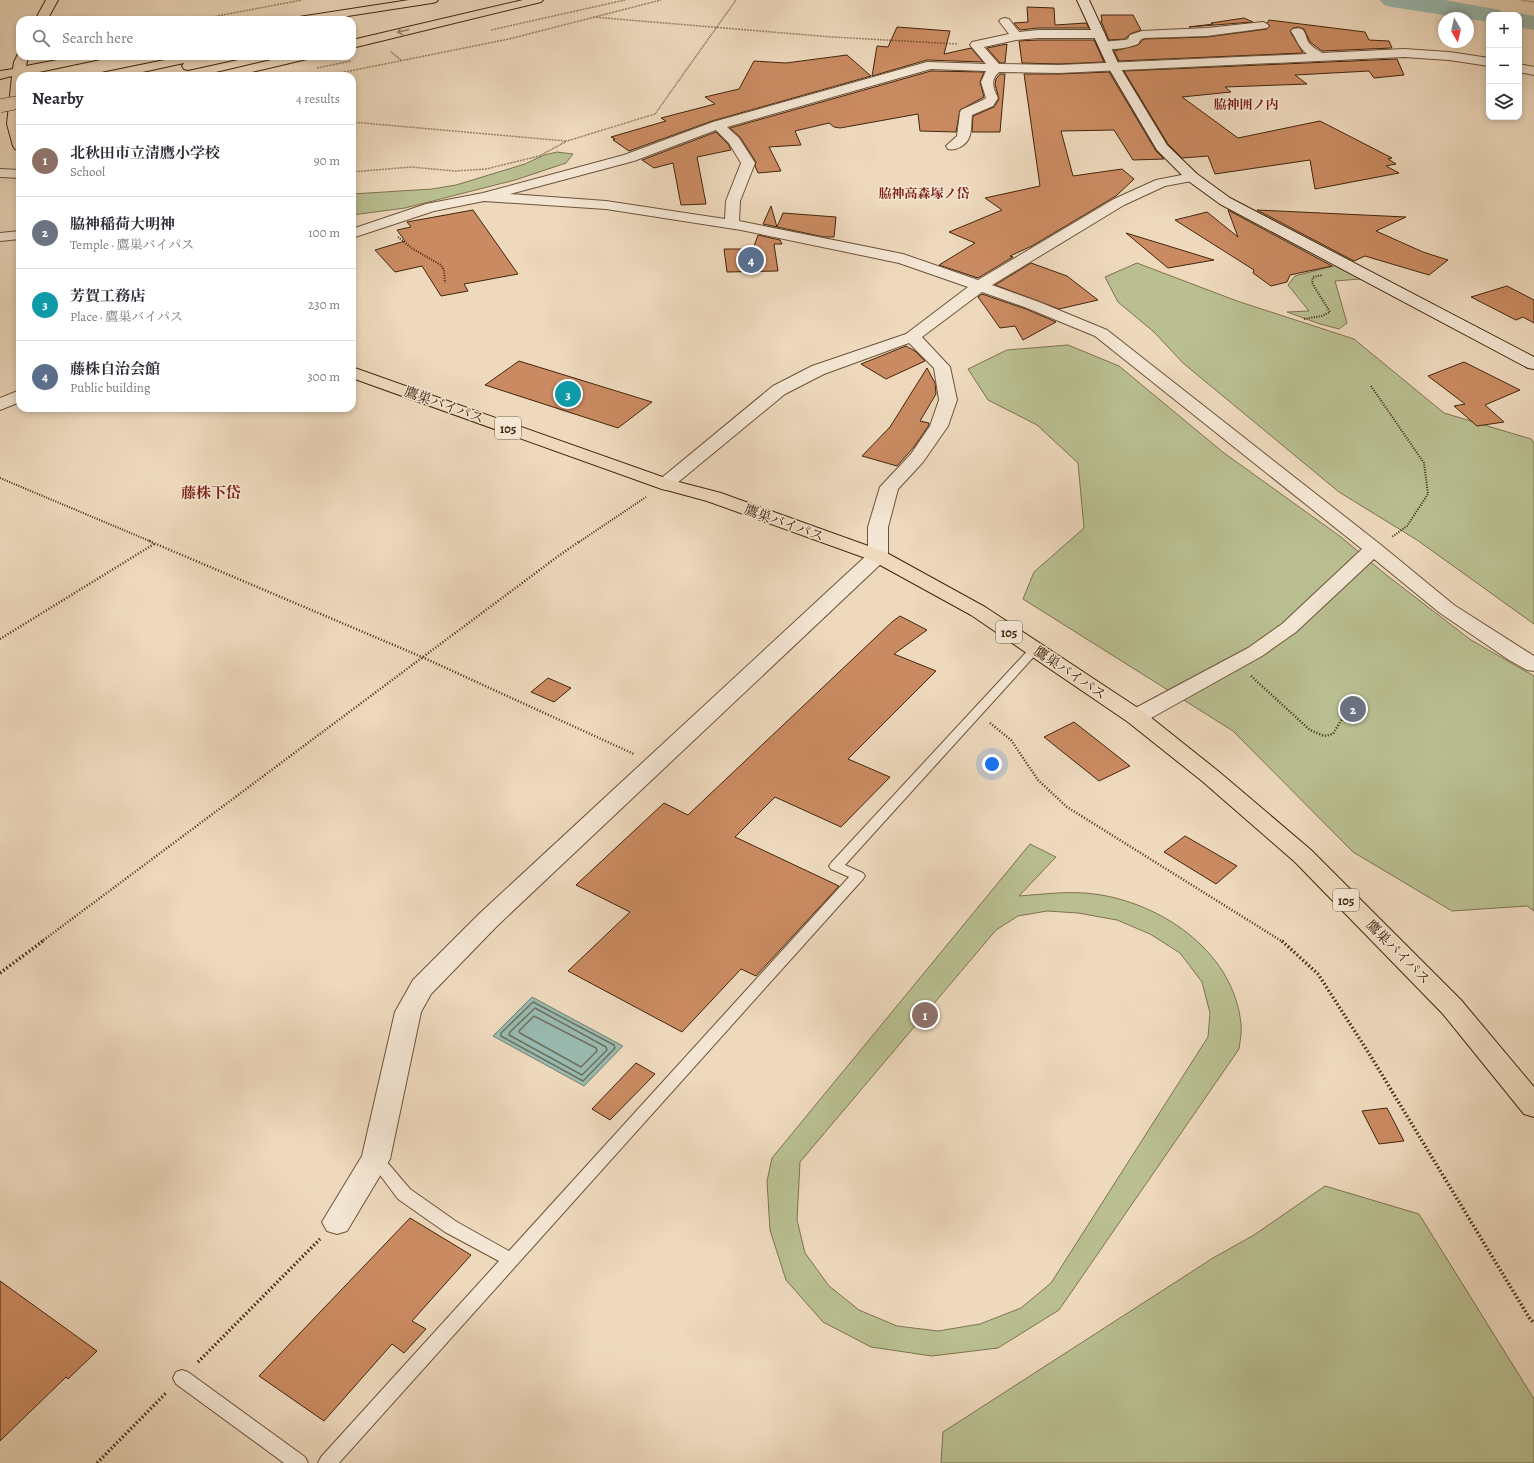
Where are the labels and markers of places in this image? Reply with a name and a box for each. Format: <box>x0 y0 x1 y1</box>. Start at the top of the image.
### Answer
pin: 4 <box>738 245 764 275</box>
pin: 3 <box>555 379 581 409</box>
pin: 2 <box>1340 694 1366 724</box>
pin: 1 <box>912 1000 938 1030</box>

